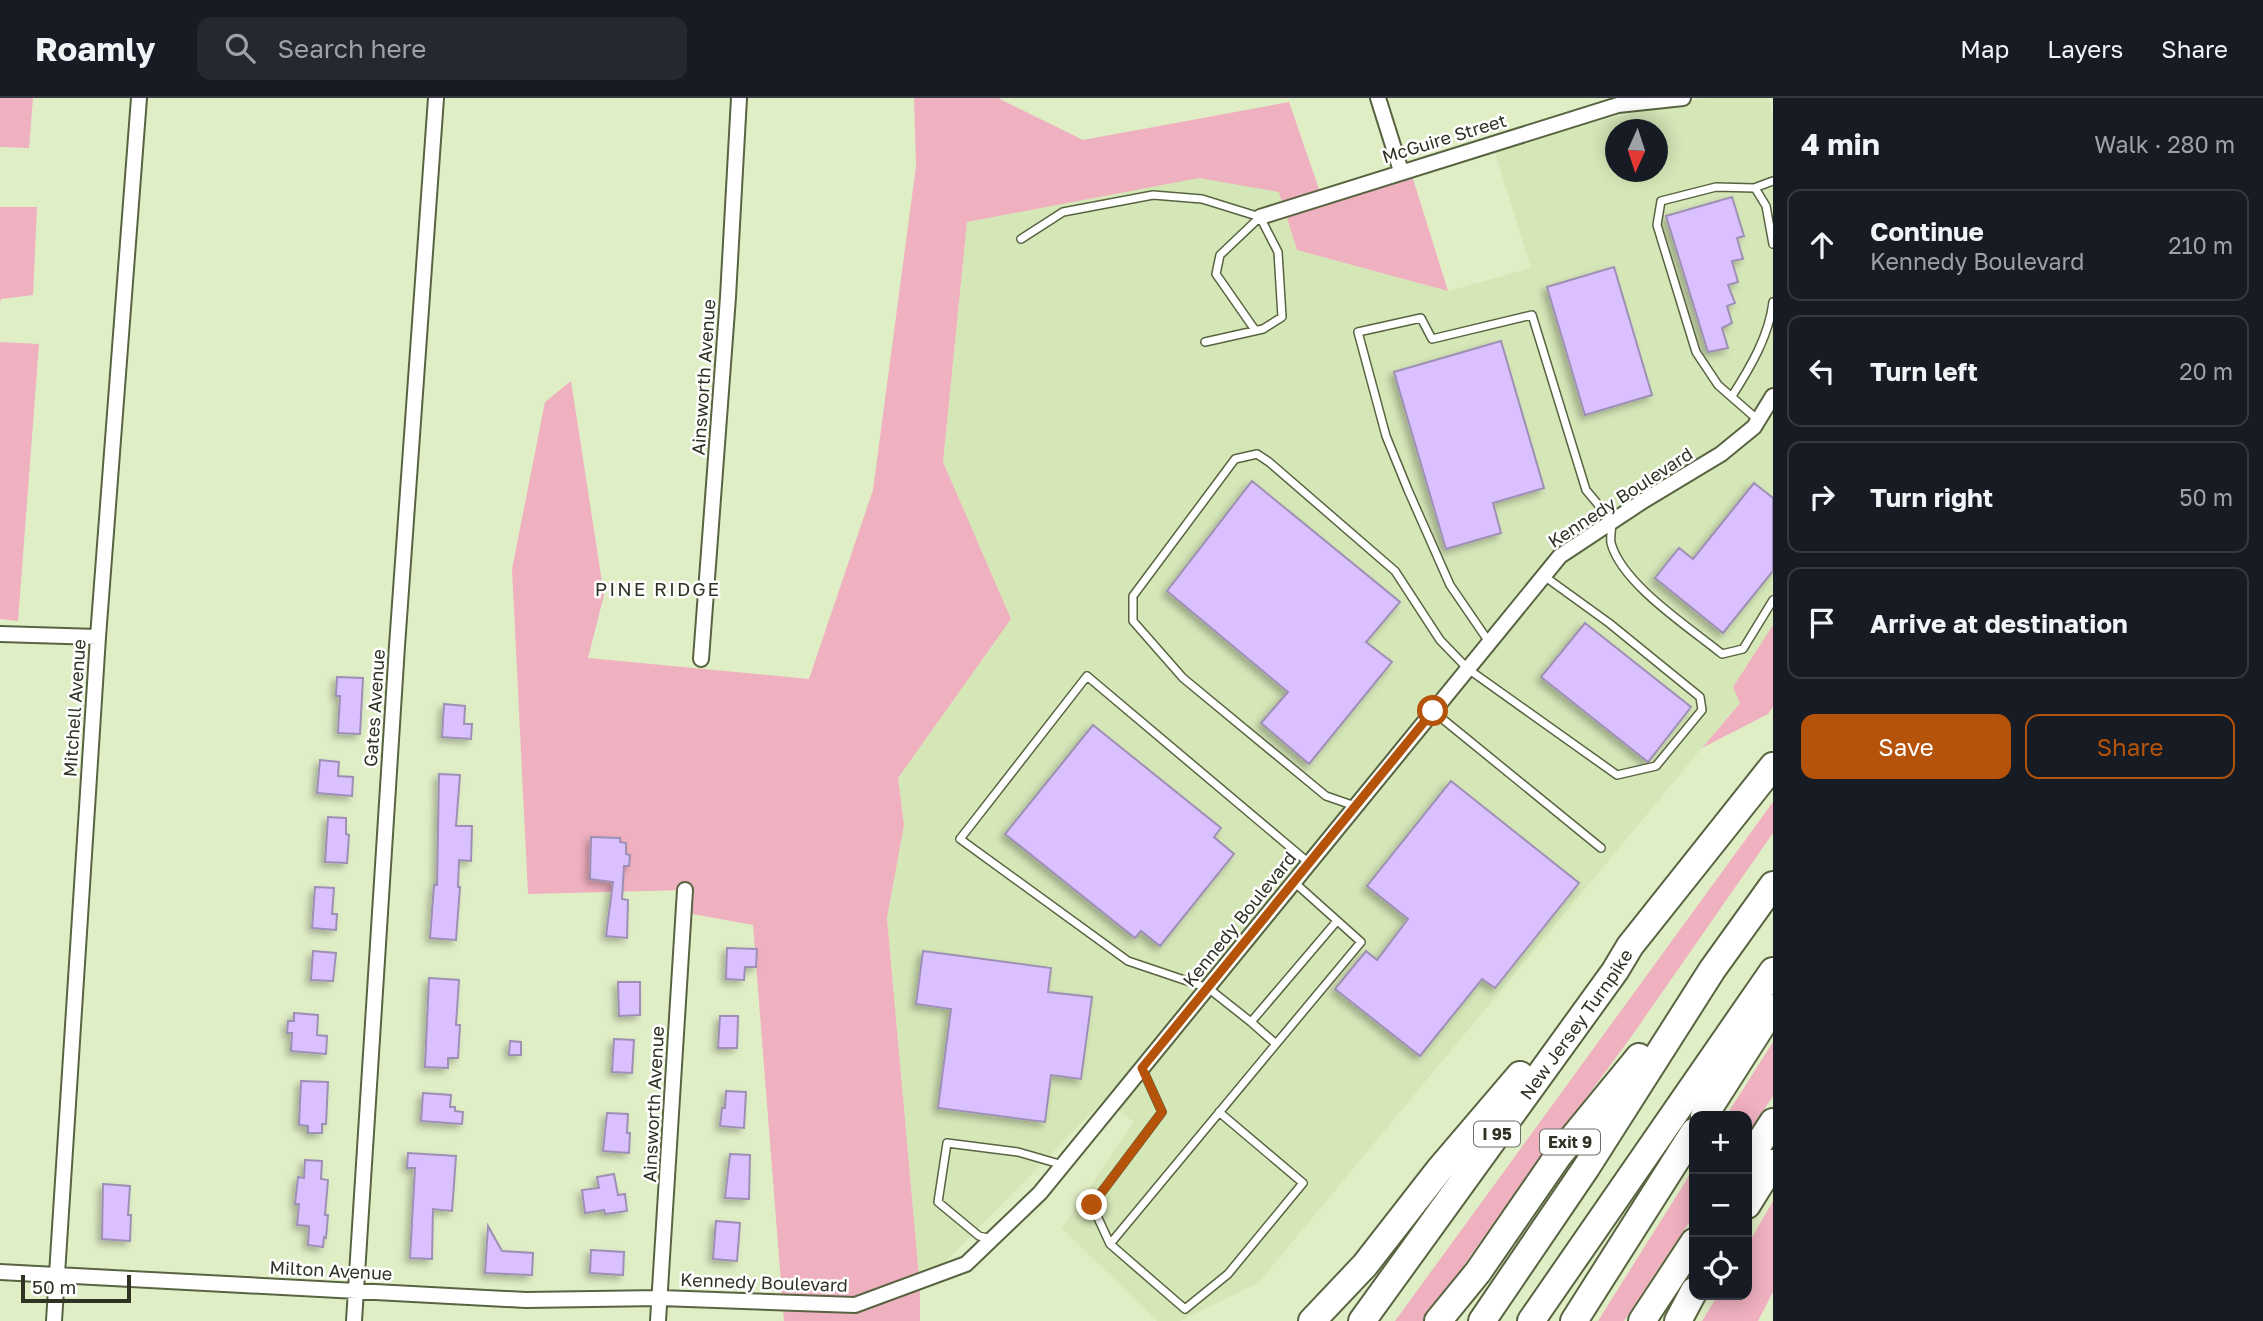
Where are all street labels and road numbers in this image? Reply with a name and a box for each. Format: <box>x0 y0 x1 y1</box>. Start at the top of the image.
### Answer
street label: McGuire Street <box>1379 109 1509 167</box>
street label: Ainsworth Avenue <box>687 298 719 456</box>
street label: Kennedy Boulevard <box>1544 442 1696 552</box>
street label: Mitchell Avenue <box>58 638 90 778</box>
street label: Gates Avenue <box>359 648 389 768</box>
street label: Kennedy Boulevard <box>1178 847 1300 991</box>
street label: New Jersey Turnpike <box>1515 945 1637 1104</box>
street label: Ainsworth Avenue <box>638 1025 668 1183</box>
road number: I 95 <box>1474 1122 1520 1146</box>
road number: Exit 9 <box>1540 1130 1600 1154</box>
street label: Milton Avenue <box>269 1256 393 1284</box>
street label: Kennedy Boulevard <box>680 1268 848 1296</box>

